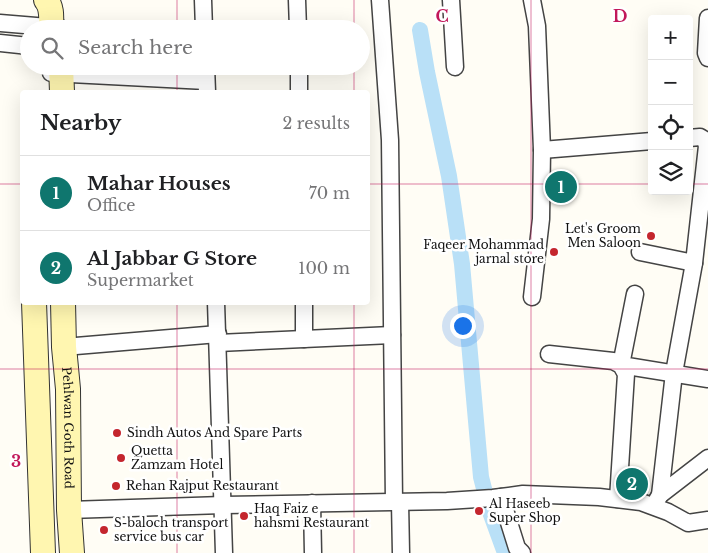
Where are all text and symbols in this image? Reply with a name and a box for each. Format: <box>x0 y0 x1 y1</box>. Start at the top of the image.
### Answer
text: C <box>435 6 449 26</box>
text: D <box>613 6 627 26</box>
map controls <box>648 15 693 195</box>
button: + <box>648 15 693 60</box>
search box <box>20 20 370 75</box>
icon: search <box>38 34 66 62</box>
text: Search here <box>78 36 193 59</box>
button: − <box>648 60 693 105</box>
button: locate <box>648 105 693 150</box>
text: Nearby <box>40 110 121 136</box>
text: 2 results <box>282 113 350 133</box>
button: layers <box>648 150 693 195</box>
pin: 1 <box>545 168 577 206</box>
text: Mahar Houses <box>87 172 231 195</box>
text: 1 <box>53 183 59 203</box>
text: 70 m <box>309 183 350 203</box>
text: Office <box>87 195 135 215</box>
place label: Let's Groom Men Saloon <box>565 221 641 250</box>
marker: Let's Groom Men Saloon <box>645 230 657 242</box>
place label: Faqeer Mohammad jarnal store <box>423 237 544 266</box>
marker: Faqeer Mohammad jarnal store <box>548 246 560 258</box>
text: Al Jabbar G Store <box>87 247 257 270</box>
text: 2 <box>51 258 61 278</box>
text: 100 m <box>298 258 350 278</box>
text: Supermarket <box>87 270 194 290</box>
your location <box>450 313 476 339</box>
street label: Pehlwan Goth Road <box>59 366 77 489</box>
place label: Sindh Autos And Spare Parts <box>127 425 302 440</box>
marker: Sindh Autos And Spare Parts <box>111 427 123 439</box>
place label: Quetta Zamzam Hotel <box>131 443 223 472</box>
text: 3 <box>11 451 21 471</box>
marker: Quetta Zamzam Hotel <box>115 452 127 464</box>
pin: 2 <box>616 465 648 503</box>
place label: Rehan Rajput Restaurant <box>126 478 279 493</box>
marker: Rehan Rajput Restaurant <box>110 480 122 492</box>
place label: Al Haseeb Super Shop <box>488 496 561 525</box>
place label: Haq Faiz e hahsmi Restaurant <box>254 501 370 530</box>
marker: Al Haseeb Super Shop <box>473 505 485 517</box>
marker: Haq Faiz e hahsmi Restaurant <box>238 510 250 522</box>
place label: S-baloch transport service bus car <box>114 515 229 544</box>
marker: S-baloch transport service bus car <box>98 524 110 536</box>

